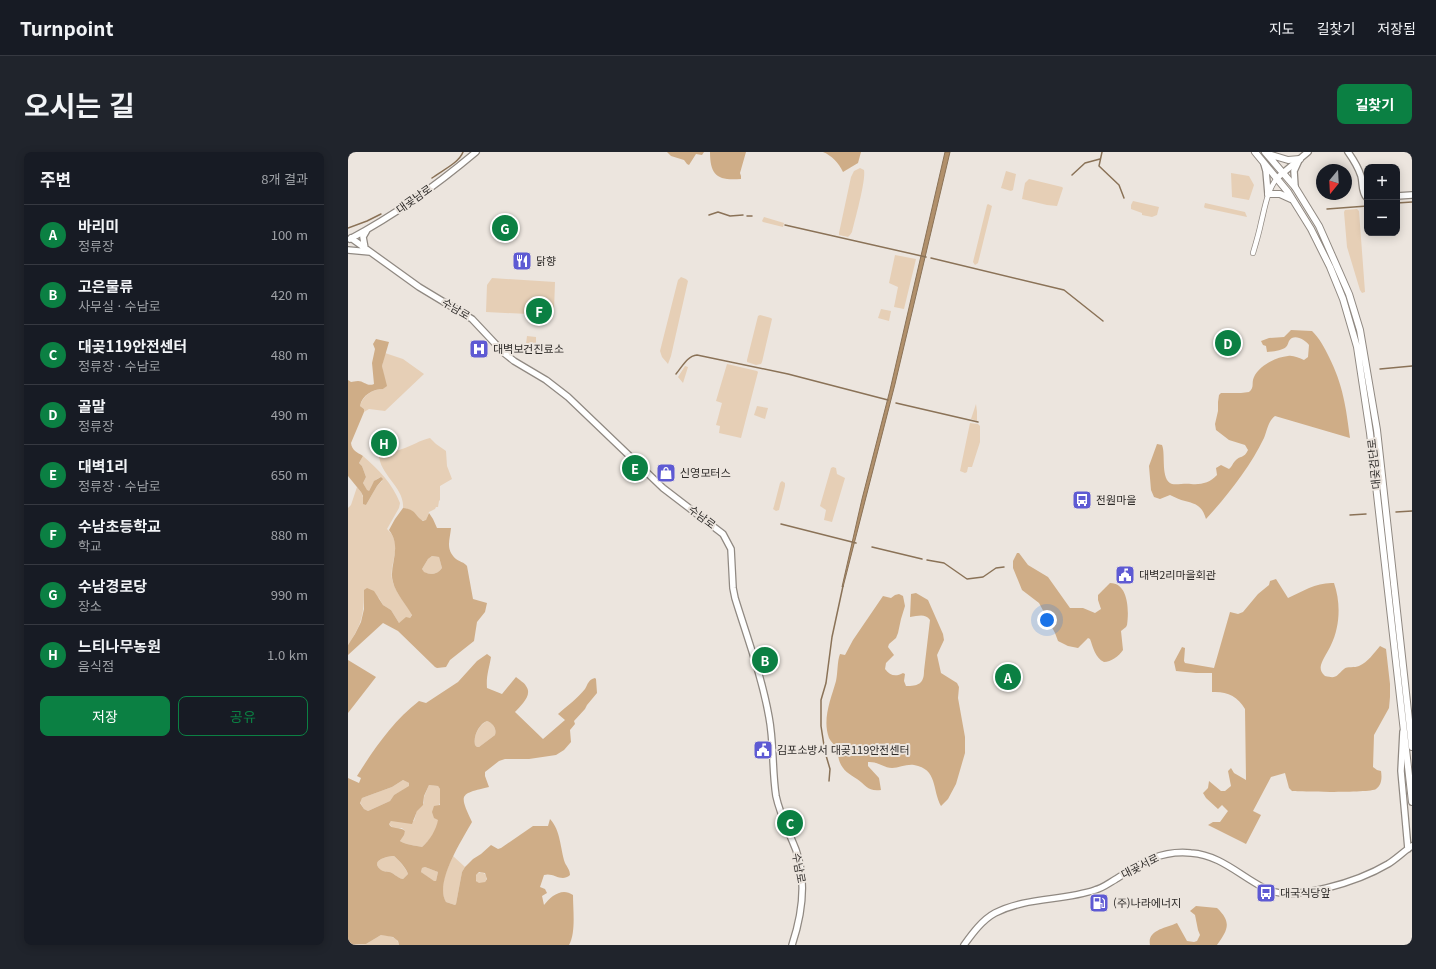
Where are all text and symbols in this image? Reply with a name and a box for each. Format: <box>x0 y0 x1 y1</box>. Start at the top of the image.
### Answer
text: Turnpoint <box>20 14 114 41</box>
text: 지도 <box>1269 18 1295 38</box>
text: 길찾기 <box>1317 18 1355 38</box>
text: 저장됨 <box>1377 18 1416 38</box>
text: 오시는 길 <box>24 84 135 124</box>
button: 길찾기 <box>1337 84 1412 124</box>
north arrow <box>1316 164 1352 200</box>
map controls <box>1364 164 1400 236</box>
button: + <box>1364 164 1400 200</box>
text: 주변 <box>40 166 71 191</box>
text: 8개 결과 <box>261 169 308 188</box>
street label: 대곶남로 <box>392 180 435 216</box>
button: − <box>1364 200 1400 236</box>
pin: G <box>492 213 518 243</box>
text: 바리미 <box>78 215 119 236</box>
text: A <box>49 225 57 244</box>
text: 100 m <box>271 225 308 244</box>
text: 정류장 <box>78 236 114 255</box>
restaurant icon: 닭향 <box>511 250 533 272</box>
place label: 닭향 <box>536 252 556 268</box>
text: 고은물류 <box>78 275 133 296</box>
text: B <box>49 285 57 304</box>
text: 420 m <box>271 285 308 304</box>
street label: 수남로 <box>439 293 474 323</box>
text: 사무실 · 수남로 <box>78 296 161 315</box>
pin: F <box>526 296 552 326</box>
pin: D <box>1215 328 1241 358</box>
text: 대곶119안전센터 <box>78 335 187 356</box>
hospital icon: 대벽보건진료소 <box>468 338 490 360</box>
place label: 대벽보건진료소 <box>493 340 564 356</box>
text: C <box>49 345 57 364</box>
text: 480 m <box>271 345 308 364</box>
text: 정류장 · 수남로 <box>78 356 161 375</box>
text: 골말 <box>78 395 106 416</box>
text: D <box>48 405 58 424</box>
text: 490 m <box>271 405 308 424</box>
text: 정류장 <box>78 416 114 435</box>
pin: H <box>371 428 397 458</box>
street label: 대곶검단로 <box>1362 438 1384 490</box>
pin: E <box>622 453 648 483</box>
text: 대벽1리 <box>78 455 128 476</box>
shop icon: 신영모터스 <box>655 462 677 484</box>
place label: 신영모터스 <box>680 464 731 480</box>
text: E <box>49 465 57 484</box>
text: 650 m <box>271 465 308 484</box>
text: 정류장 · 수남로 <box>78 476 161 495</box>
bus stop icon: 전원마을 <box>1071 489 1093 511</box>
place label: 전원마을 <box>1096 491 1136 507</box>
street label: 수남로 <box>686 501 720 532</box>
text: 수남초등학교 <box>78 515 161 536</box>
text: F <box>49 525 57 544</box>
text: 880 m <box>271 525 308 544</box>
text: 학교 <box>78 536 102 555</box>
public building icon: 대벽2리마을회관 <box>1114 564 1136 586</box>
place label: 대벽2리마을회관 <box>1139 566 1216 582</box>
text: 수남경로당 <box>78 575 147 596</box>
text: G <box>48 585 58 604</box>
text: 990 m <box>271 585 308 604</box>
text: 장소 <box>78 596 102 615</box>
your location <box>1037 610 1057 630</box>
text: 느티나무농원 <box>78 635 161 656</box>
text: H <box>48 645 58 664</box>
text: 1.0 km <box>267 645 308 664</box>
pin: B <box>752 645 778 675</box>
text: 음식점 <box>78 656 114 675</box>
pin: A <box>995 662 1021 692</box>
button: 저장 <box>40 696 170 736</box>
button: 공유 <box>178 696 308 736</box>
public building icon: 김포소방서 대곶119안전센터 <box>752 739 774 761</box>
place label: 김포소방서 대곶119안전센터 <box>777 741 910 757</box>
pin: C <box>777 808 803 838</box>
street label: 대곶서로 <box>1118 849 1161 881</box>
street label: 수남로 <box>789 851 811 884</box>
bus stop icon: 대국식당앞 <box>1255 882 1277 904</box>
place label: 대국식당앞 <box>1280 884 1331 900</box>
fuel station icon: (주)나라에너지 <box>1088 892 1110 914</box>
place label: (주)나라에너지 <box>1113 894 1181 910</box>

